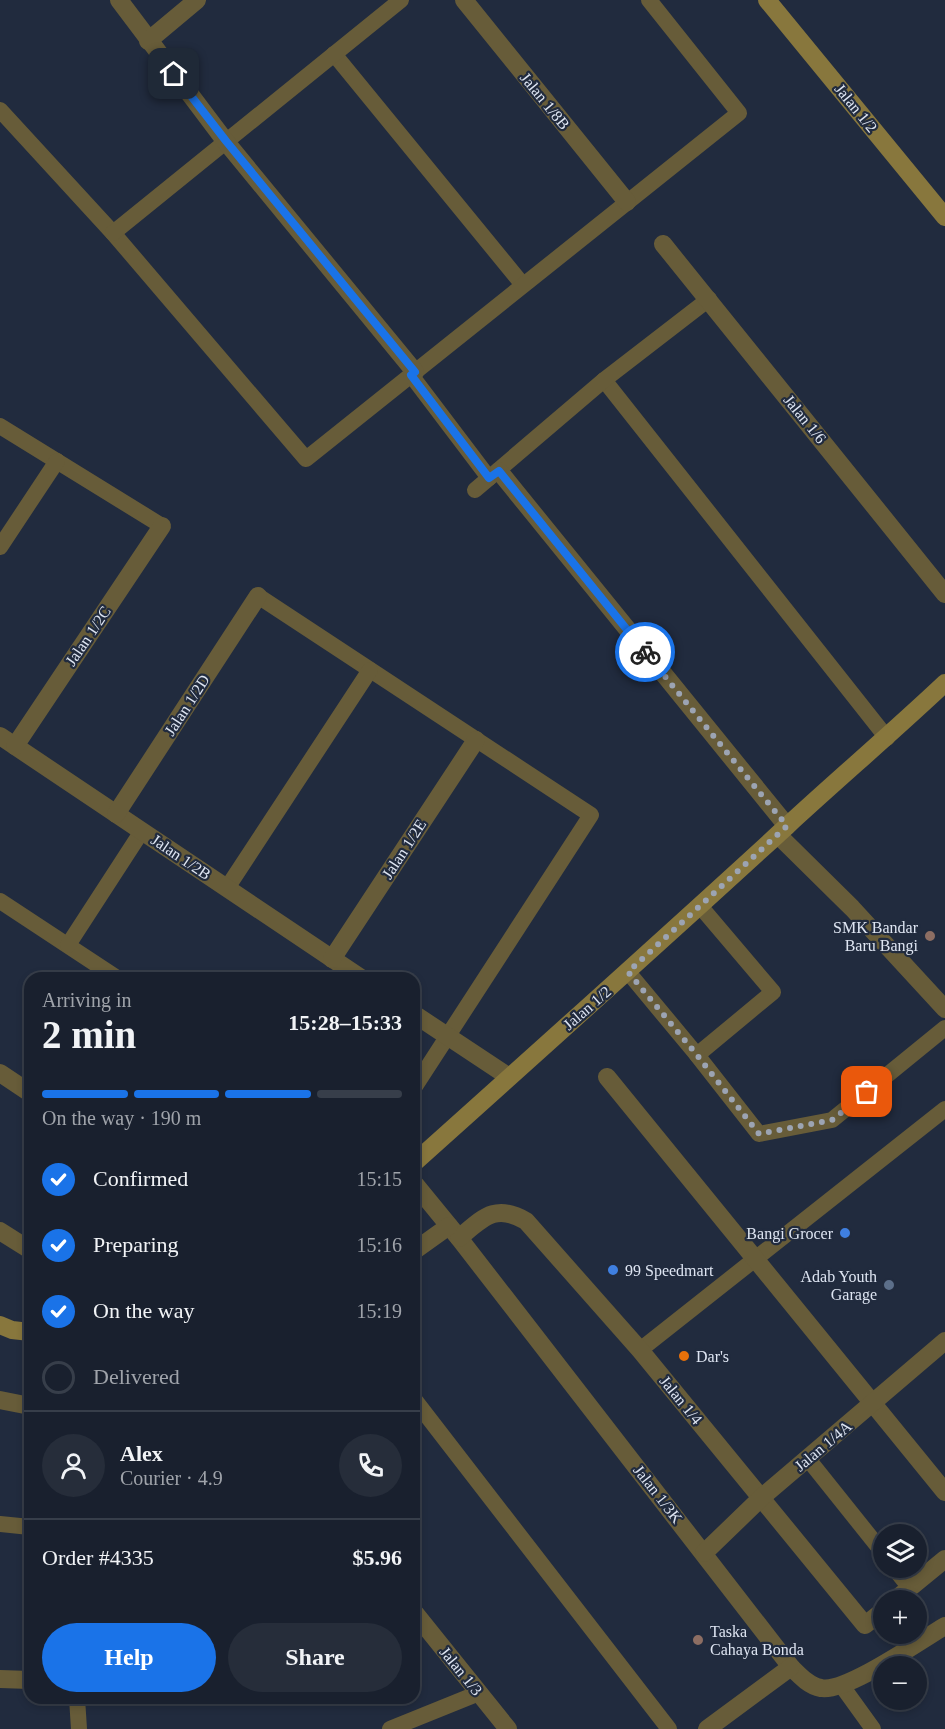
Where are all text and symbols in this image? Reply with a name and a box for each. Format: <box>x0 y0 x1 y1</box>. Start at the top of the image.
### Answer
pin <box>148 48 199 99</box>
icon: home <box>157 57 190 90</box>
street label: Jalan 1/8B <box>517 69 573 133</box>
street label: Jalan 1/2 <box>831 80 881 136</box>
street label: Jalan 1/6 <box>780 391 830 447</box>
street label: Jalan 1/2C <box>62 603 114 669</box>
courier <box>615 622 675 682</box>
icon: bike <box>629 636 662 669</box>
street label: Jalan 1/2D <box>161 671 213 739</box>
street label: Jalan 1/2E <box>379 816 429 882</box>
street label: Jalan 1/2B <box>148 831 214 883</box>
place label: SMK Bandar Baru Bangi <box>833 919 919 955</box>
marker: SMK Bandar Baru Bangi <box>923 929 937 943</box>
street label: Jalan 1/2 <box>560 983 614 1033</box>
text: Arriving in <box>42 989 131 1011</box>
text: 15:28–15:33 <box>288 1010 402 1035</box>
text: 2 min <box>42 1013 136 1056</box>
pin <box>841 1066 892 1117</box>
icon: bag <box>850 1075 883 1108</box>
text: On the way · 190 m <box>42 1107 201 1129</box>
icon: check <box>42 1163 75 1196</box>
text: Confirmed <box>93 1166 188 1191</box>
text: 15:15 <box>356 1168 402 1190</box>
place label: Bangi Grocer <box>746 1225 834 1243</box>
marker: Bangi Grocer <box>838 1226 852 1240</box>
icon: check <box>42 1229 75 1262</box>
text: Preparing <box>93 1232 179 1257</box>
text: 15:16 <box>356 1234 402 1256</box>
place label: 99 Speedmart <box>625 1262 714 1280</box>
marker: 99 Speedmart <box>606 1263 620 1277</box>
place label: Adab Youth Garage <box>801 1268 877 1304</box>
marker: Adab Youth Garage <box>882 1278 896 1292</box>
icon: check <box>42 1295 75 1328</box>
text: On the way <box>93 1298 194 1323</box>
text: 15:19 <box>356 1300 402 1322</box>
place label: Dar's <box>696 1348 729 1365</box>
marker: Dar's <box>677 1349 691 1363</box>
text: Delivered <box>93 1364 180 1389</box>
street label: Jalan 1/4 <box>656 1372 706 1428</box>
street label: Jalan 1/4A <box>791 1417 855 1475</box>
button: person <box>42 1434 105 1497</box>
button: phone <box>339 1434 402 1497</box>
text: Alex <box>120 1441 163 1466</box>
street label: Jalan 1/3K <box>630 1462 686 1527</box>
text: Courier · 4.9 <box>120 1467 223 1489</box>
map controls <box>873 1524 927 1710</box>
button: layers <box>873 1524 927 1578</box>
text: Order #4335 <box>42 1545 154 1570</box>
text: $5.96 <box>353 1545 402 1570</box>
button: + <box>873 1590 927 1644</box>
button: Help <box>42 1623 216 1692</box>
button: Share <box>228 1623 402 1692</box>
place label: Taska Cahaya Bonda <box>710 1623 804 1659</box>
marker: Taska Cahaya Bonda <box>691 1633 705 1647</box>
street label: Jalan 1/3 <box>436 1643 486 1699</box>
button: − <box>873 1656 927 1710</box>

